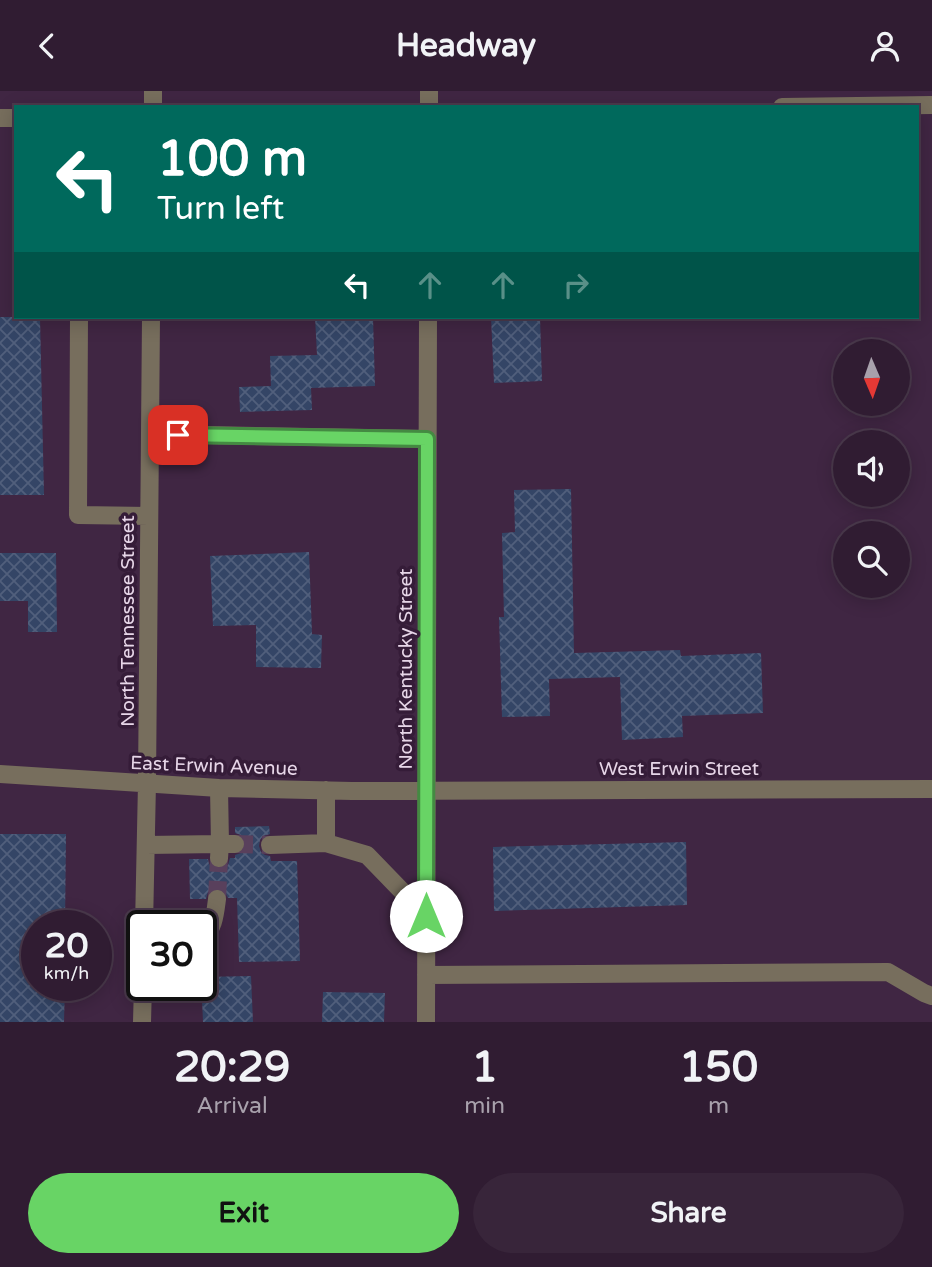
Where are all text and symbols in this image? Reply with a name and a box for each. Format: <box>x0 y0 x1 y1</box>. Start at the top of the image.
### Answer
icon: back <box>28 27 66 65</box>
text: Headway <box>396 27 536 65</box>
icon: person <box>866 27 904 65</box>
text: 100 m <box>157 130 307 189</box>
icon: left <box>42 133 133 224</box>
text: Turn left <box>157 190 284 228</box>
icon: left <box>338 266 376 304</box>
icon: ahead <box>411 266 449 304</box>
icon: ahead <box>484 266 522 304</box>
icon: right <box>557 266 595 304</box>
north arrow <box>833 339 910 417</box>
map controls <box>833 339 910 598</box>
pin <box>148 405 208 465</box>
icon: arrive <box>159 416 197 454</box>
button: sound <box>833 430 910 507</box>
street label: North Tennessee Street <box>117 515 139 727</box>
button: search <box>833 521 910 598</box>
street label: North Kentucky Street <box>395 568 417 770</box>
street label: East Erwin Avenue <box>130 752 298 780</box>
street label: West Erwin Street <box>599 758 759 780</box>
position arrow <box>389 879 463 953</box>
speed limit sign: 30 <box>126 910 217 1001</box>
text: 20 <box>45 925 88 967</box>
text: km/h <box>44 962 89 984</box>
text: 20:29 <box>174 1042 290 1093</box>
text: 1 <box>471 1042 498 1093</box>
text: 150 <box>679 1042 758 1093</box>
text: Arrival <box>197 1092 268 1120</box>
text: min <box>464 1092 505 1120</box>
text: m <box>708 1092 729 1120</box>
button: Exit <box>28 1173 459 1253</box>
button: Share <box>473 1173 904 1253</box>

